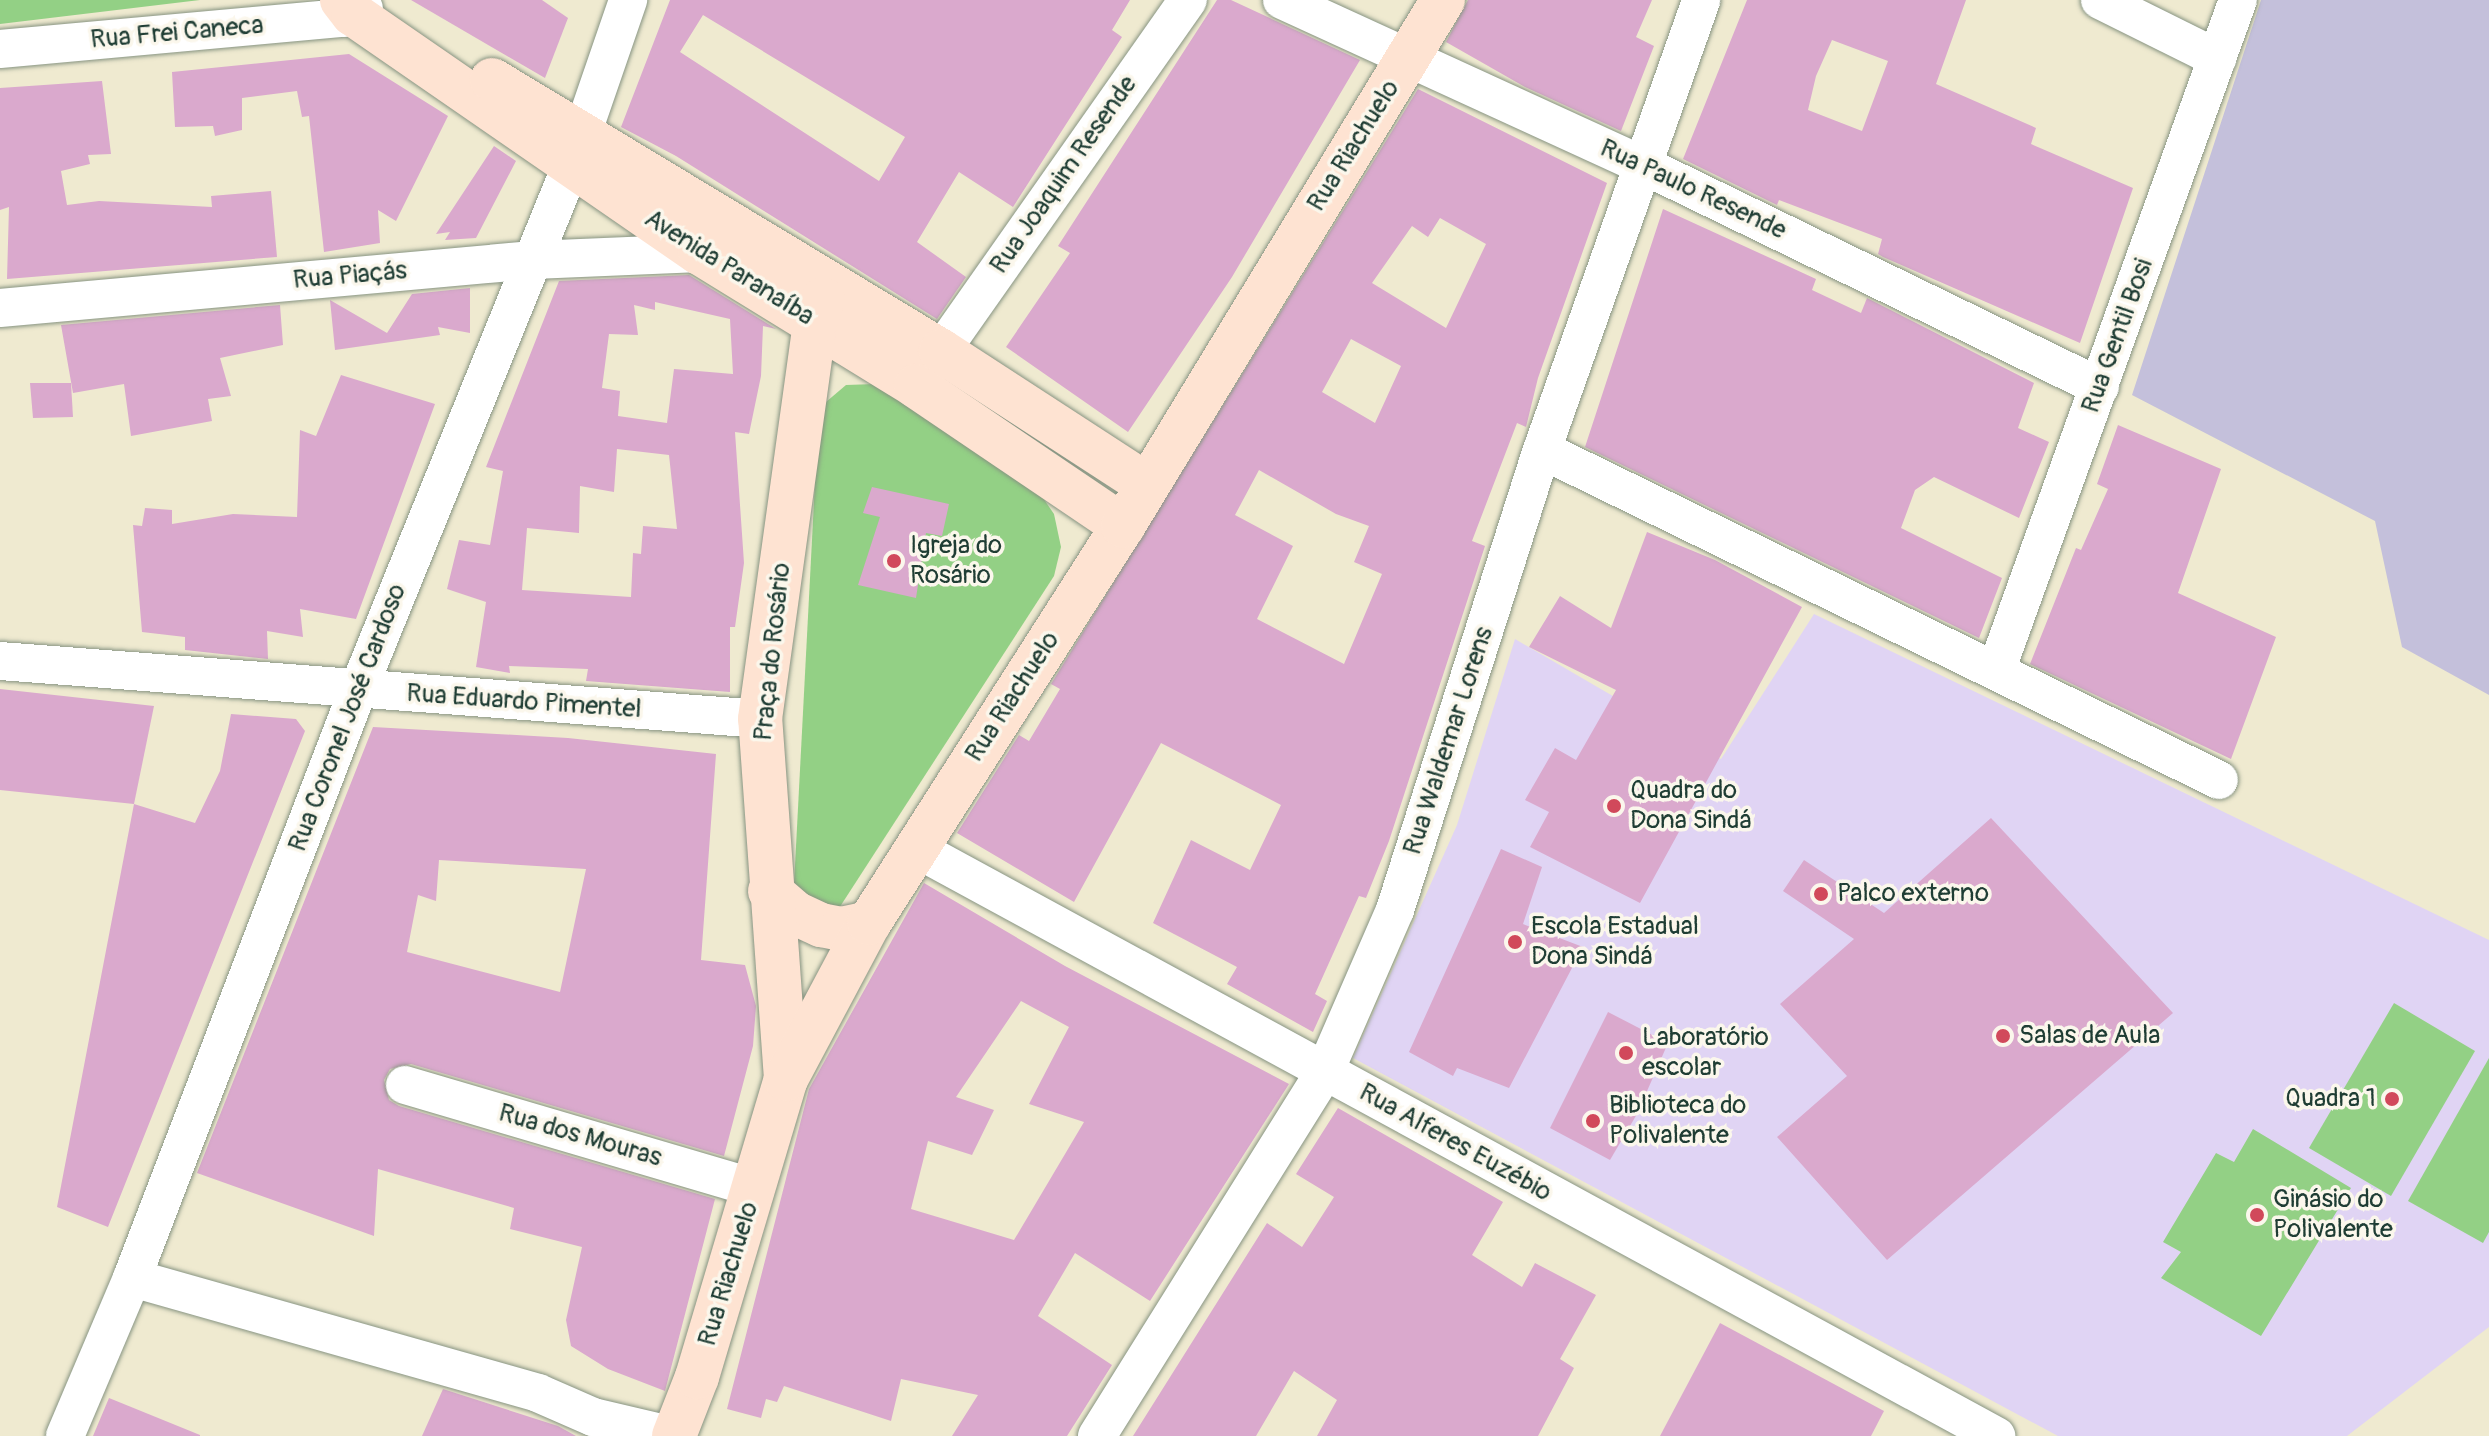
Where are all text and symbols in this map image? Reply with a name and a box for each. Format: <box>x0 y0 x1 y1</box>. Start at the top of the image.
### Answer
street label: Rua Frei Caneca <box>89 10 265 56</box>
street label: Rua Joaquim Resende <box>984 70 1144 280</box>
street label: Rua Riachuelo <box>1301 75 1407 217</box>
street label: Rua Paulo Resende <box>1595 133 1791 247</box>
street label: Avenida Paranaíba <box>638 203 820 333</box>
street label: Rua Piaçás <box>292 255 408 297</box>
street label: Rua Gentil Bosi <box>2076 255 2160 417</box>
place label: Igreja do Rosário <box>910 530 1002 592</box>
marker: Igreja do Rosário <box>885 552 903 570</box>
street label: Praça do Rosário <box>748 561 798 743</box>
street label: Rua Coronel José Cardoso <box>283 580 413 856</box>
street label: Rua Waldemar Lorens <box>1397 623 1501 859</box>
street label: Rua Riachuelo <box>959 626 1067 768</box>
street label: Rua Eduardo Pimentel <box>405 678 643 726</box>
place label: Quadra do Dona Sindá <box>1630 775 1752 836</box>
marker: Quadra do Dona Sindá <box>1605 797 1623 815</box>
place label: Palco externo <box>1837 878 1989 910</box>
marker: Palco externo <box>1812 885 1830 903</box>
place label: Escola Estadual Dona Sindá <box>1531 911 1699 972</box>
marker: Escola Estadual Dona Sindá <box>1506 933 1524 951</box>
place label: Salas de Aula <box>2019 1020 2160 1052</box>
place label: Laboratório escolar <box>1642 1022 1769 1084</box>
marker: Salas de Aula <box>1994 1027 2012 1045</box>
marker: Laboratório escolar <box>1617 1044 1635 1062</box>
street label: Rua Alferes Euzébio <box>1353 1077 1557 1209</box>
place label: Quadra 1 <box>2285 1083 2376 1115</box>
place label: Biblioteca do Polivalente <box>1609 1090 1746 1152</box>
marker: Quadra 1 <box>2383 1090 2401 1108</box>
street label: Rua dos Mouras <box>495 1098 665 1174</box>
marker: Biblioteca do Polivalente <box>1584 1112 1602 1130</box>
place label: Ginásio do Polivalente <box>2273 1184 2393 1246</box>
street label: Rua Riachuelo <box>692 1198 766 1350</box>
marker: Ginásio do Polivalente <box>2248 1206 2266 1224</box>

